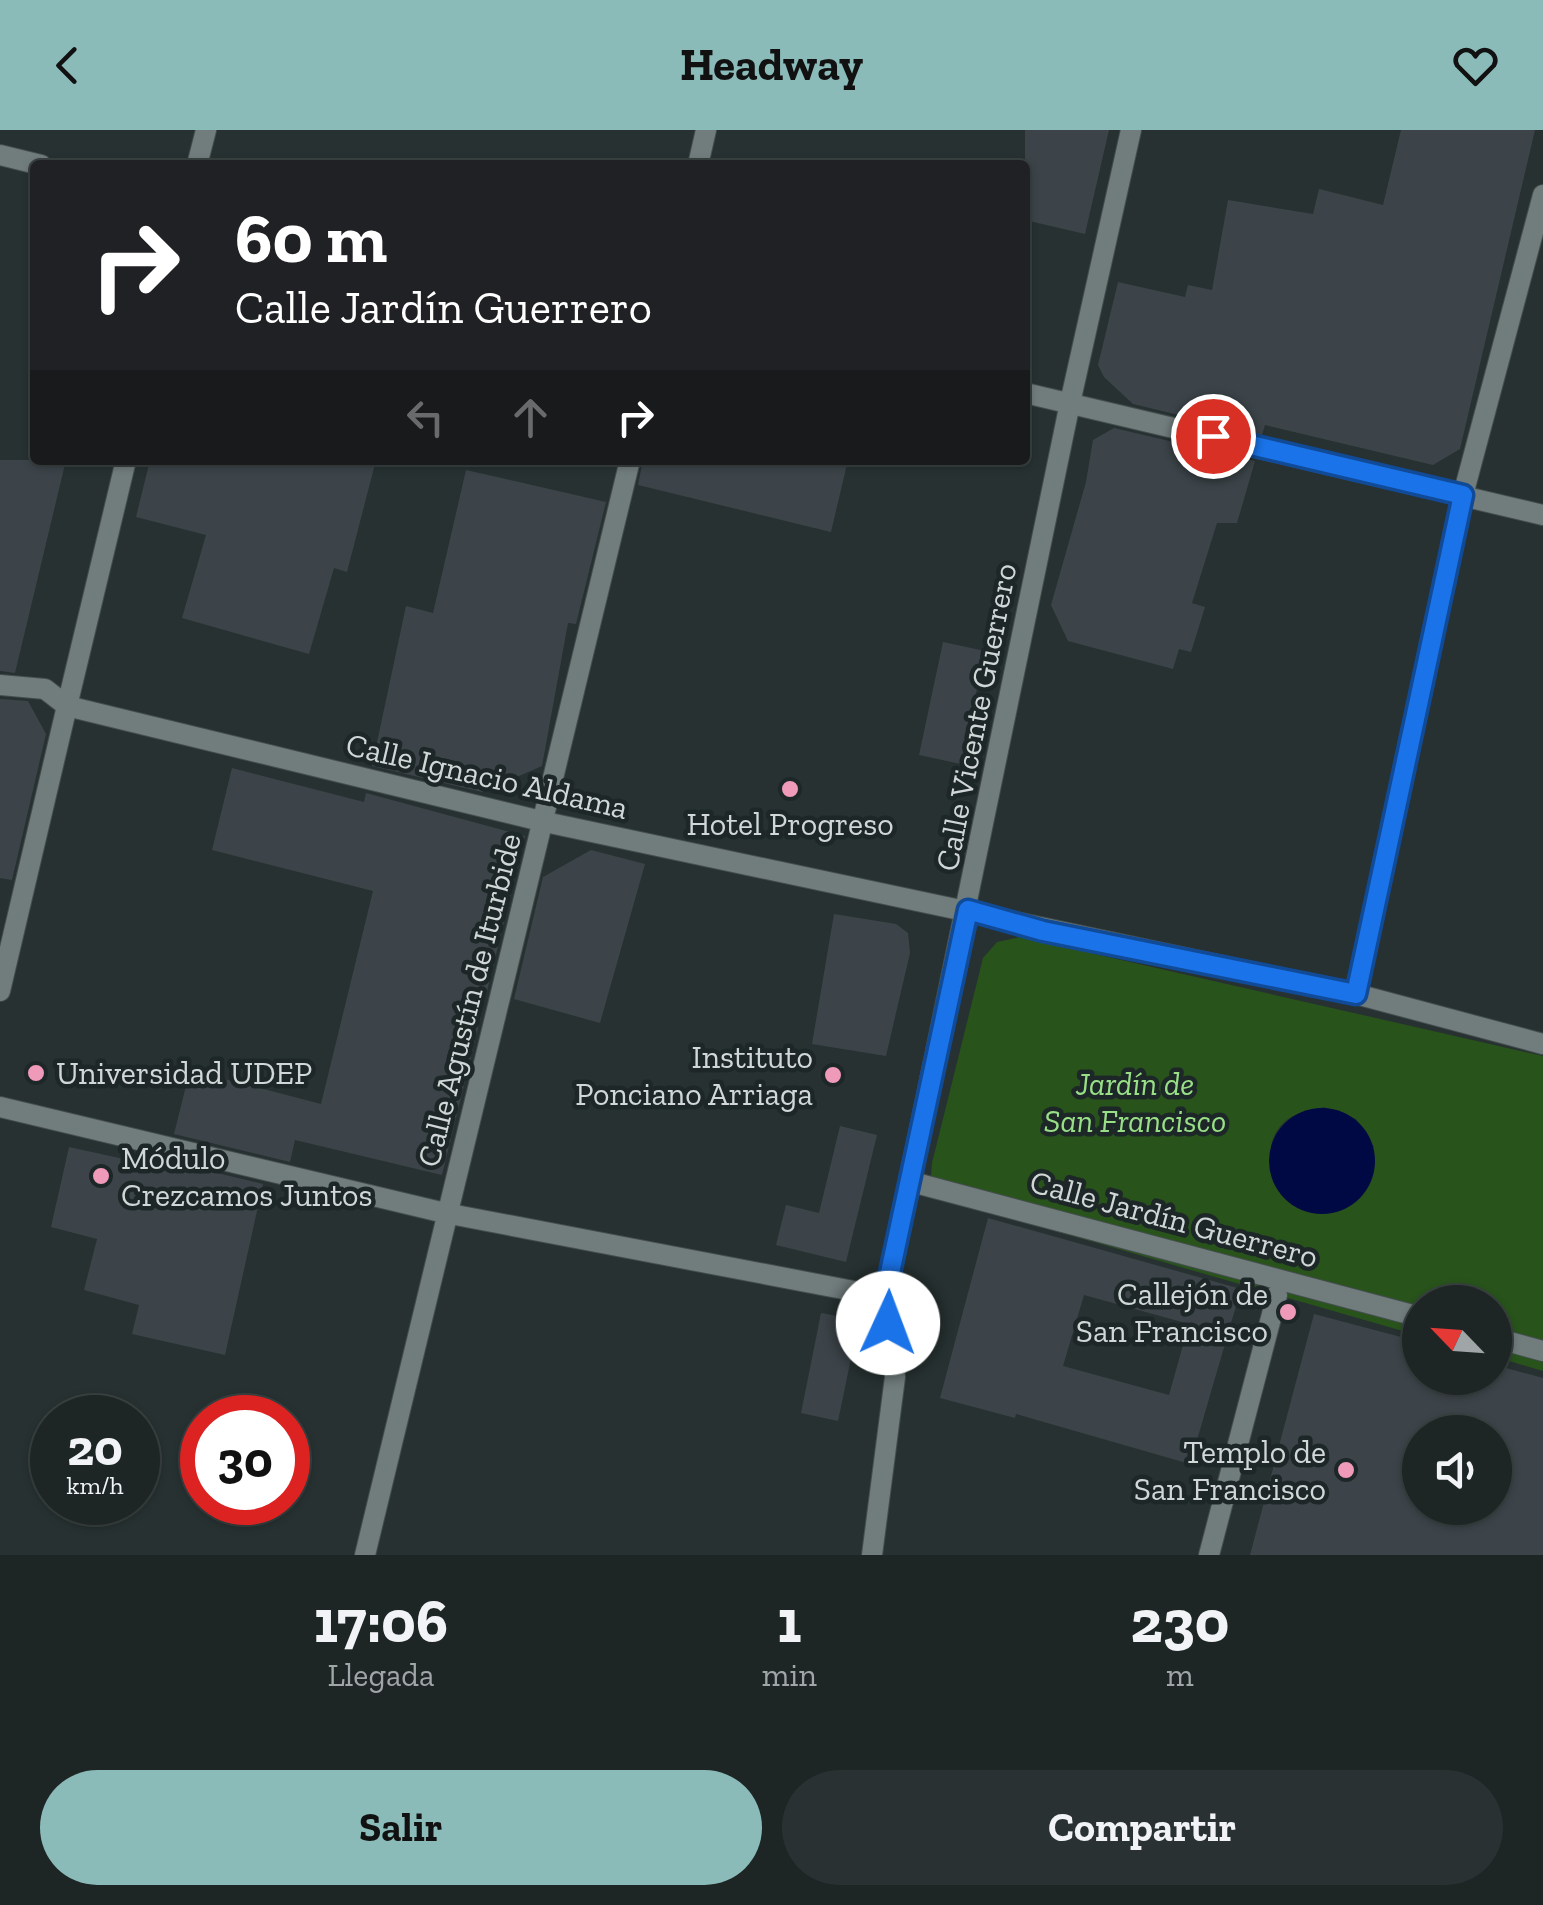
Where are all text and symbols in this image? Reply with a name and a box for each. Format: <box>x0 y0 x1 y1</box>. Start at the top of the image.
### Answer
icon: back <box>40 38 95 93</box>
text: Headway <box>680 38 863 92</box>
icon: heart <box>1448 38 1503 93</box>
text: 60 m <box>235 196 387 280</box>
icon: right <box>70 200 200 330</box>
text: Calle Jardín Guerrero <box>235 281 652 335</box>
icon: left <box>398 390 453 445</box>
icon: ahead <box>503 390 558 445</box>
icon: right <box>608 390 663 445</box>
pin <box>1171 394 1256 479</box>
icon: arrive <box>1186 409 1241 464</box>
street label: Calle Vicente Guerrero <box>928 560 1024 874</box>
street label: Calle Ignacio Aldama <box>342 725 632 827</box>
marker: Hotel Progreso <box>779 778 801 800</box>
place label: Hotel Progreso <box>686 805 894 843</box>
street label: Calle Agustín de Iturbide <box>409 829 529 1171</box>
place label: Instituto Ponciano Arriaga <box>575 1038 813 1113</box>
place label: Universidad UDEP <box>56 1054 312 1092</box>
marker: Universidad UDEP <box>25 1062 47 1084</box>
marker: Instituto Ponciano Arriaga <box>822 1064 844 1086</box>
park label: Jardín de San Francisco <box>1044 1065 1226 1140</box>
place label: Módulo Crezcamos Juntos <box>121 1139 373 1214</box>
street label: Calle Jardín Guerrero <box>1026 1162 1322 1276</box>
marker: Módulo Crezcamos Juntos <box>90 1165 112 1187</box>
position arrow <box>836 1271 940 1375</box>
place label: Callejón de San Francisco <box>1076 1275 1268 1350</box>
north arrow <box>1402 1285 1512 1395</box>
map controls <box>1402 1285 1512 1525</box>
marker: Callejón de San Francisco <box>1277 1301 1299 1323</box>
speed limit sign: 30 <box>180 1395 310 1525</box>
button: sound <box>1402 1415 1512 1525</box>
text: 20 <box>67 1418 123 1478</box>
place label: Templo de San Francisco <box>1134 1433 1326 1508</box>
marker: Templo de San Francisco <box>1335 1459 1357 1481</box>
text: km/h <box>66 1470 124 1500</box>
text: 17:06 <box>314 1585 448 1657</box>
text: 1 <box>777 1585 801 1657</box>
text: 230 <box>1130 1585 1229 1657</box>
text: Llegada <box>327 1656 434 1694</box>
text: min <box>762 1656 817 1694</box>
text: m <box>1166 1656 1194 1694</box>
button: Salir <box>40 1770 762 1885</box>
button: Compartir <box>782 1770 1503 1885</box>

